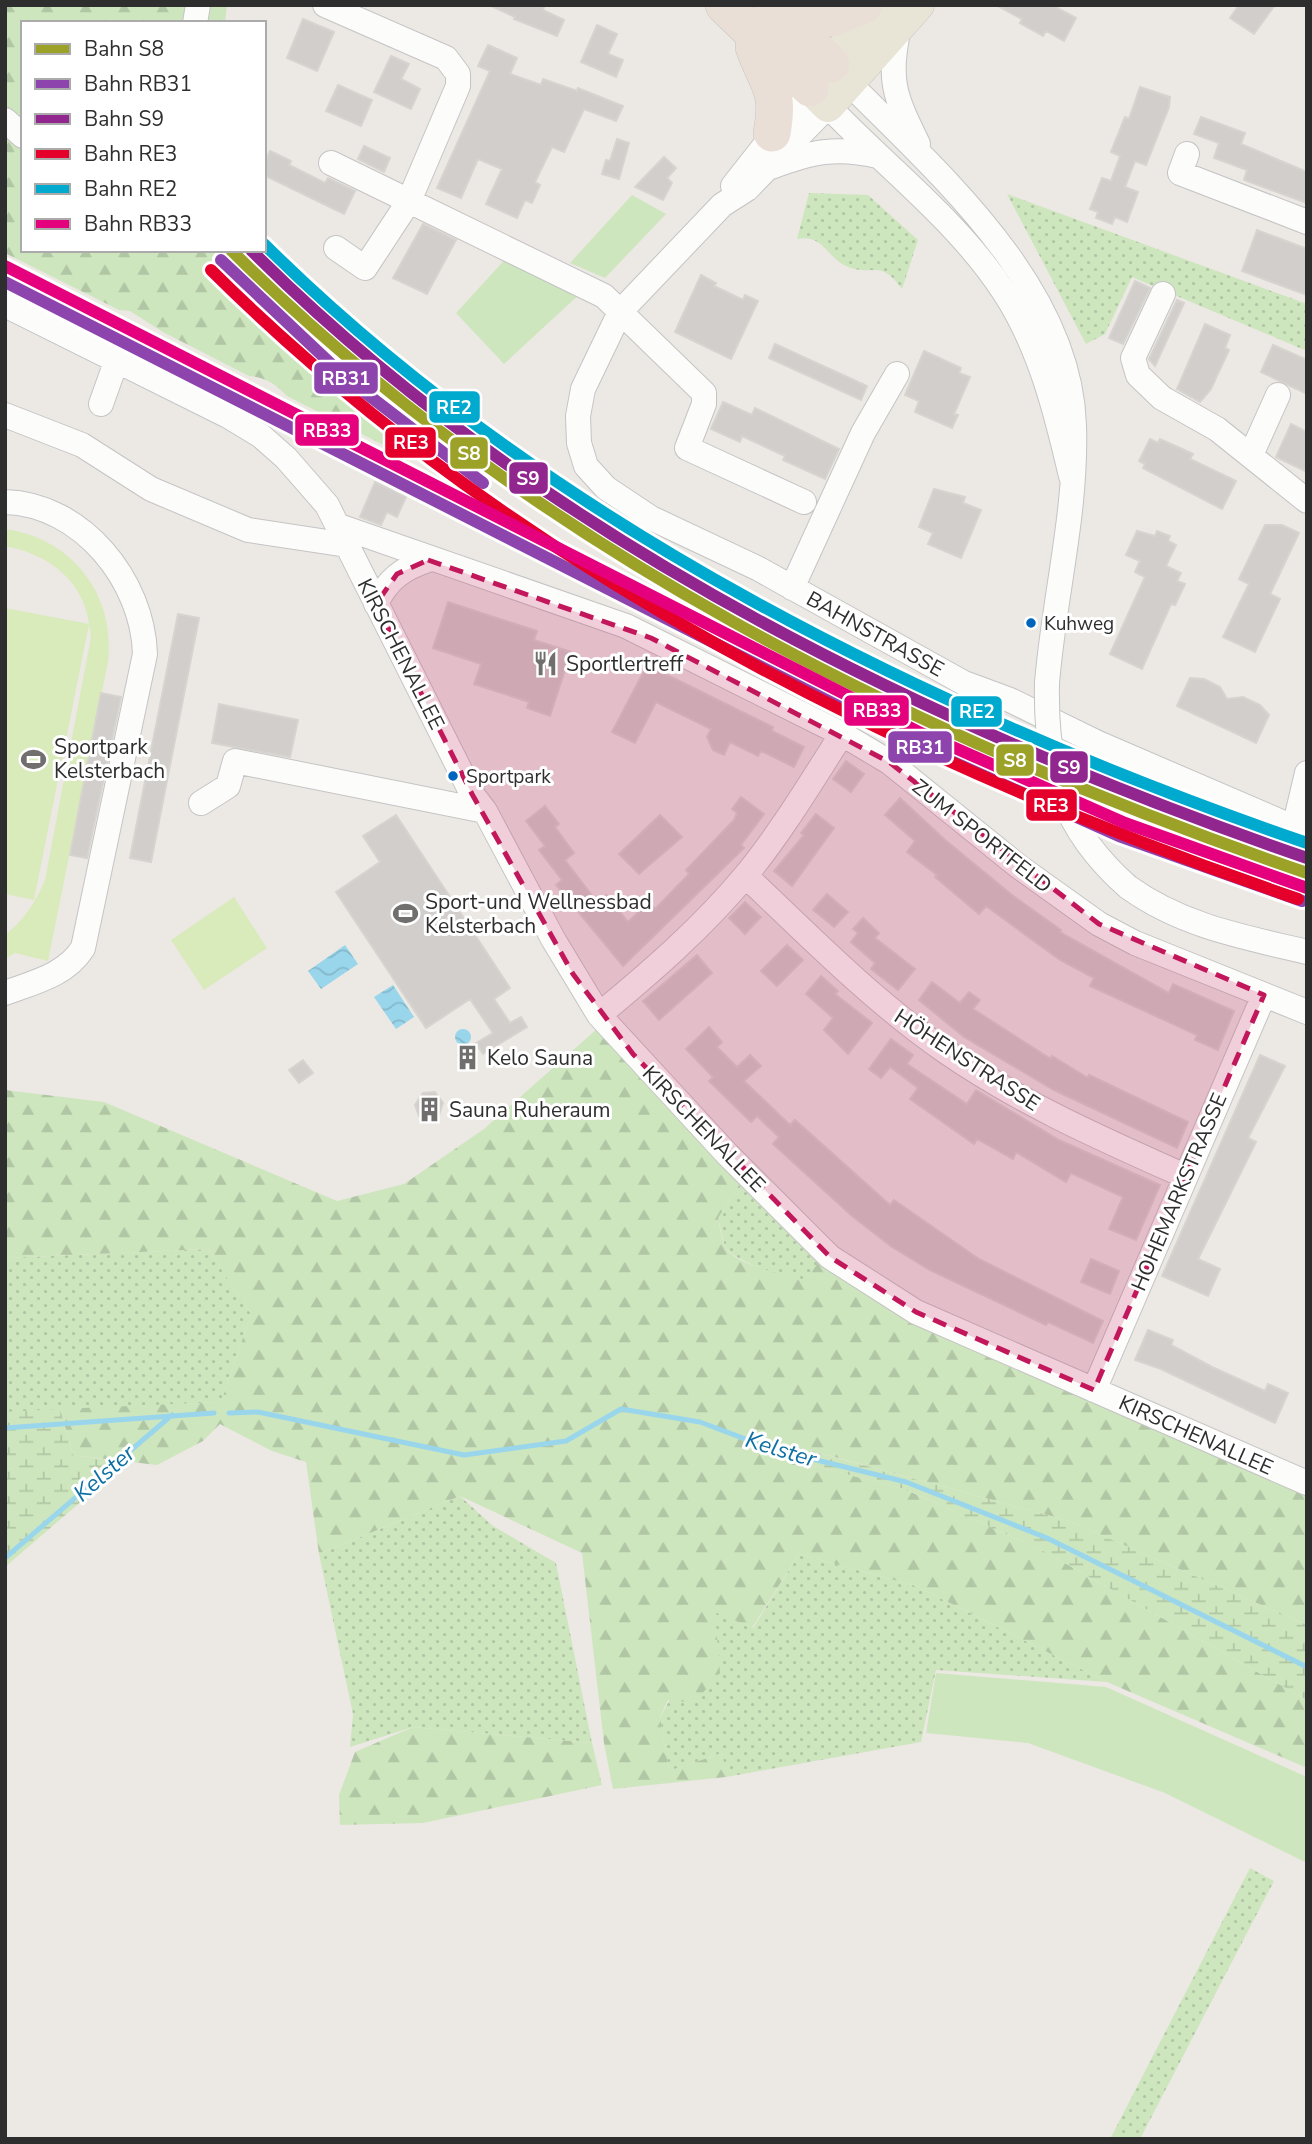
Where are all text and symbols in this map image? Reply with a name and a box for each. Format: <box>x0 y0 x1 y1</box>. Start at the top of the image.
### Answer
legend <box>21 21 266 252</box>
text: Bahn S8 <box>84 35 164 63</box>
text: Bahn RB31 <box>84 70 192 98</box>
text: Bahn S9 <box>84 105 164 133</box>
text: Bahn RE3 <box>84 140 177 168</box>
text: Bahn RE2 <box>84 175 177 203</box>
text: Bahn RB33 <box>84 210 192 238</box>
line badge: RB31 <box>313 361 379 395</box>
text: RB31 <box>322 366 370 392</box>
line badge: RE2 <box>428 390 481 424</box>
text: RE2 <box>436 395 472 421</box>
line badge: RB33 <box>294 413 360 447</box>
text: RB33 <box>303 418 351 444</box>
line badge: RE3 <box>384 426 437 459</box>
text: RE3 <box>393 430 429 456</box>
line badge: S8 <box>449 436 489 470</box>
text: S8 <box>457 441 481 467</box>
line badge: S9 <box>508 461 549 495</box>
text: S9 <box>516 466 540 492</box>
street label: KIRSCHENALLEE <box>351 574 451 734</box>
street label: BAHNSTRASSE <box>801 585 949 683</box>
place label: Kuhweg <box>1044 611 1114 637</box>
marker: Kuhweg <box>1024 616 1038 630</box>
restaurant icon: Sportlertreff <box>532 650 560 678</box>
place label: Sportlertreff <box>566 650 684 678</box>
line badge: RB33 <box>843 694 910 727</box>
line badge: RE2 <box>950 695 1003 728</box>
text: RB33 <box>853 698 901 724</box>
text: RE2 <box>959 699 995 725</box>
line badge: RB31 <box>887 730 953 764</box>
place label: Sportpark Kelsterbach <box>54 733 165 785</box>
text: RB31 <box>896 735 944 761</box>
line badge: S8 <box>995 743 1035 777</box>
sports icon: Sportpark Kelsterbach <box>20 745 48 773</box>
text: S8 <box>1003 748 1027 774</box>
line badge: S9 <box>1049 750 1089 784</box>
text: S9 <box>1057 755 1081 781</box>
place label: Sportpark <box>466 764 551 790</box>
marker: Sportpark <box>446 769 460 783</box>
street label: ZUM SPORTFELD <box>906 773 1058 899</box>
line badge: RE3 <box>1025 788 1078 822</box>
text: RE3 <box>1033 793 1069 819</box>
place label: Sport-und Wellnessbad Kelsterbach <box>425 888 652 940</box>
sports icon: Sport-und Wellnessbad Kelsterbach <box>391 900 419 928</box>
street label: HÖHENSTRASSE <box>889 1002 1045 1118</box>
building icon: Kelo Sauna <box>453 1044 481 1072</box>
place label: Kelo Sauna <box>487 1044 593 1072</box>
street label: KIRSCHENALLEE <box>636 1060 772 1198</box>
street label: HOHEMARKSTRASSE <box>1125 1089 1233 1295</box>
building icon: Sauna Ruheraum <box>415 1096 443 1124</box>
place label: Sauna Ruheraum <box>449 1096 611 1124</box>
street label: KIRSCHENALLEE <box>1114 1388 1278 1482</box>
water label: Kelster <box>742 1424 821 1475</box>
water label: Kelster <box>67 1437 142 1509</box>

